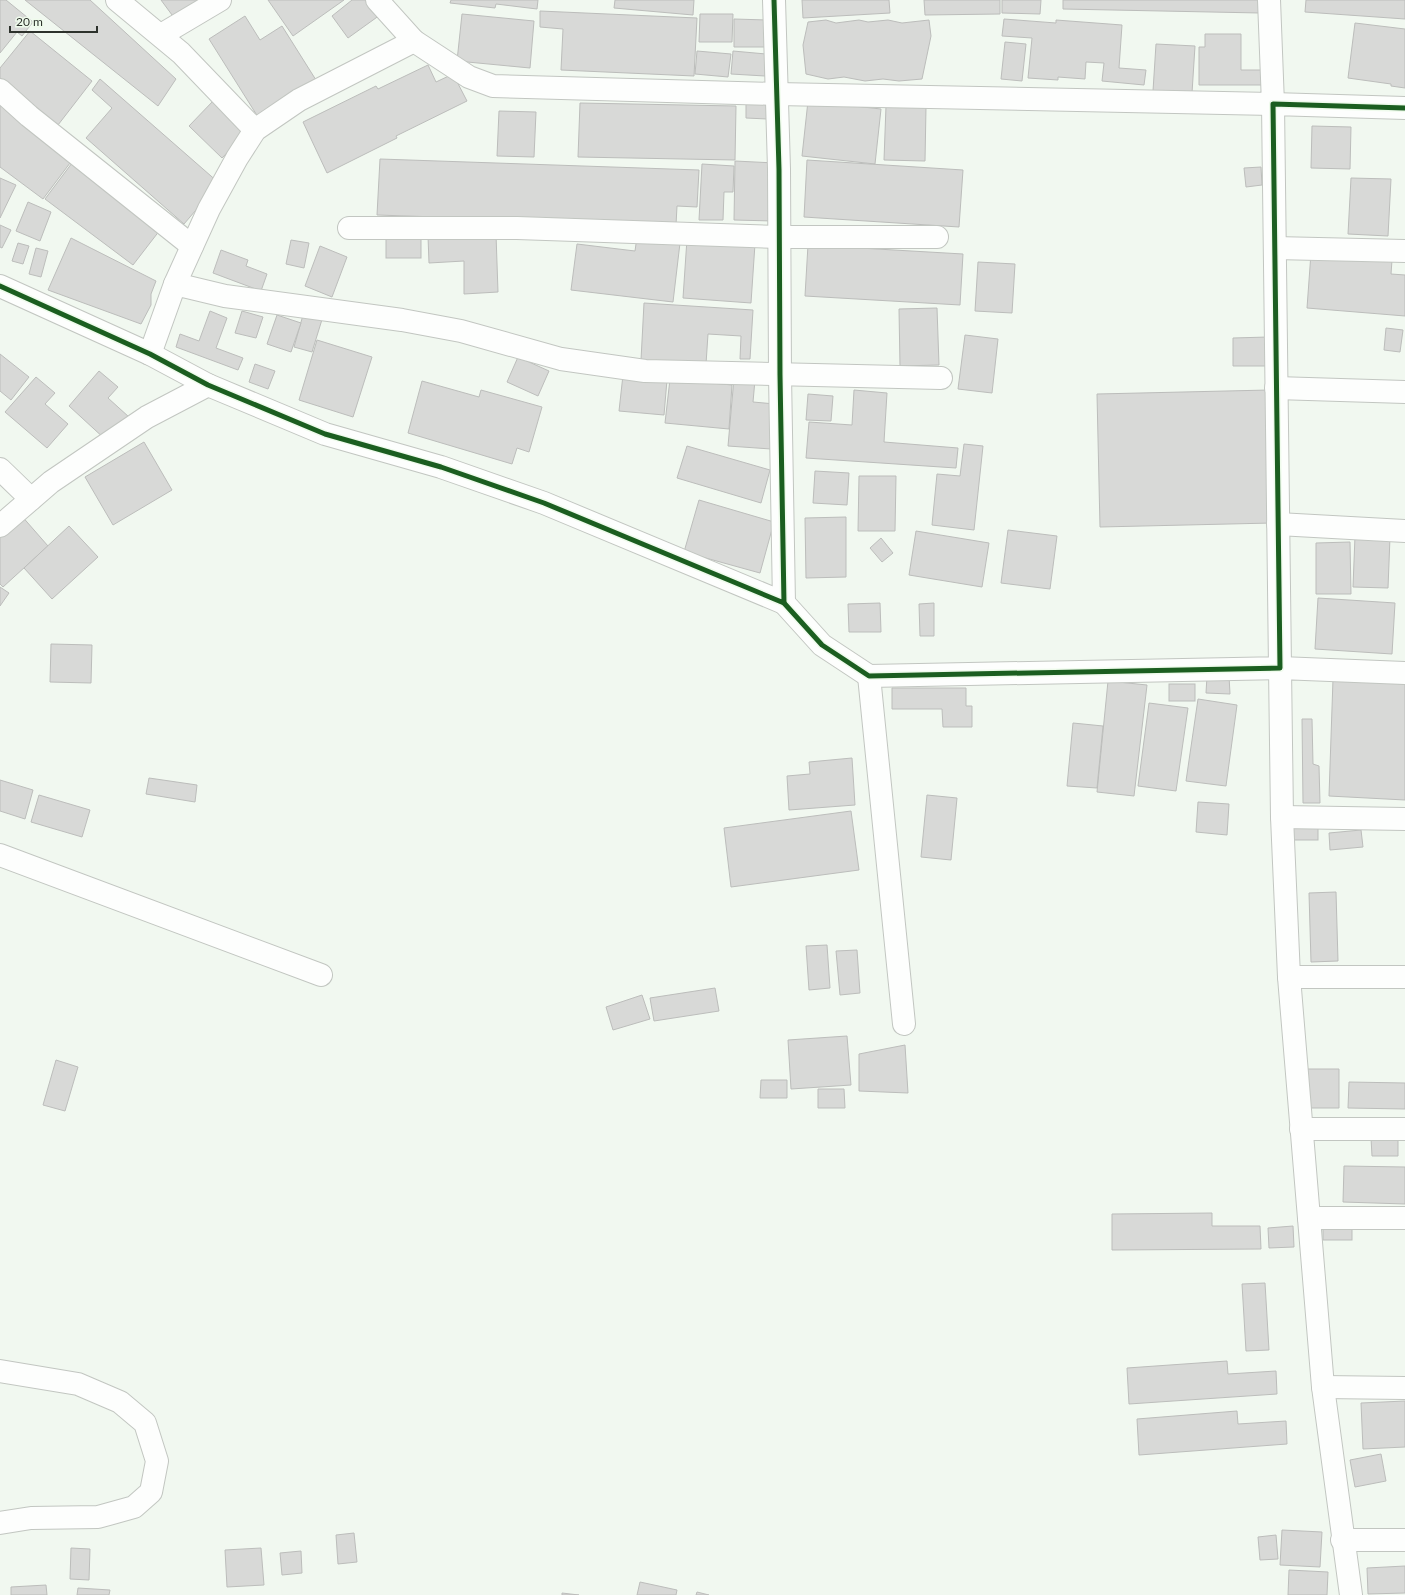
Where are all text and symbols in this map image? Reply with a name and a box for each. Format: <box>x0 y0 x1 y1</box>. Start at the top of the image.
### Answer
scale bar <box>10 8 97 34</box>
text: 20 m <box>16 14 43 29</box>

